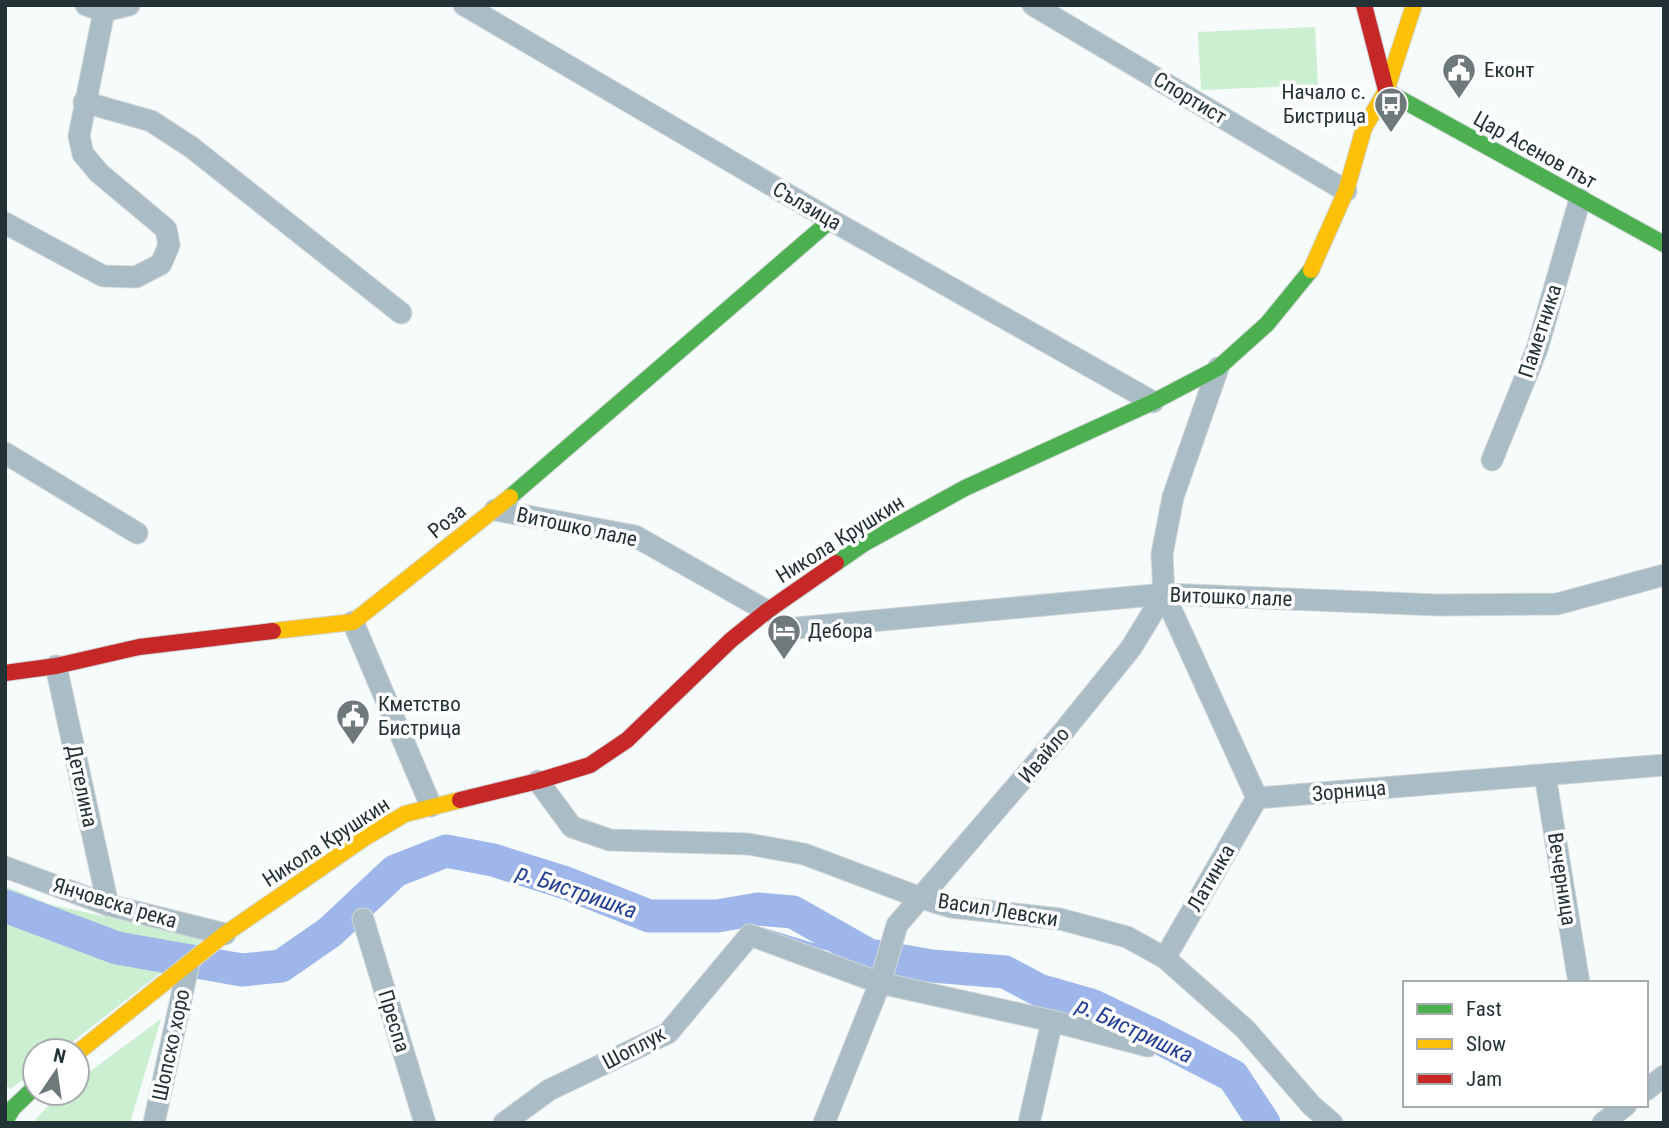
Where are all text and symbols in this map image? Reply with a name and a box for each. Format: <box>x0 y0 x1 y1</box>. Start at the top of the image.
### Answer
public building icon: Еконт <box>1440 51 1478 100</box>
place label: Еконт <box>1484 58 1535 82</box>
street label: Спортист <box>1149 67 1231 129</box>
place label: Начало с. Бистрица <box>1281 80 1366 128</box>
bus stop icon: Начало с. Бистрица <box>1372 85 1410 134</box>
street label: Цар Асенов път <box>1469 106 1601 194</box>
street label: Сълзица <box>768 177 846 235</box>
street label: Паметника <box>1514 281 1566 381</box>
street label: Никола Крушкин <box>772 490 908 588</box>
street label: Роза <box>423 499 471 543</box>
street label: Витошко лале <box>515 503 640 552</box>
street label: Витошко лале <box>1169 583 1293 611</box>
hotel icon: Дебора <box>765 612 803 661</box>
place label: Дебора <box>808 619 873 643</box>
place label: Кметство Бистрица <box>378 692 461 740</box>
public building icon: Кметство Бистрица <box>334 697 372 746</box>
street label: Ивайло <box>1014 722 1074 788</box>
street label: Детелина <box>62 743 102 829</box>
street label: Зорница <box>1311 776 1387 806</box>
street label: Никола Крушкин <box>258 792 394 892</box>
street label: Вечерница <box>1543 831 1581 927</box>
street label: Латинка <box>1182 840 1240 916</box>
water label: р. Бистришка <box>512 858 640 925</box>
street label: Янчовска река <box>50 873 180 933</box>
street label: Васил Левски <box>936 889 1060 931</box>
legend <box>1403 981 1648 1107</box>
street label: Шопско хоро <box>147 987 195 1103</box>
street label: Преспа <box>373 987 415 1055</box>
water label: р. Бистришка <box>1071 991 1197 1069</box>
text: Fast <box>1466 997 1502 1021</box>
street label: Шоплук <box>598 1021 670 1075</box>
text: Slow <box>1466 1032 1506 1056</box>
north arrow <box>21 1037 91 1107</box>
text: N <box>51 1043 68 1068</box>
text: Jam <box>1466 1067 1502 1091</box>

